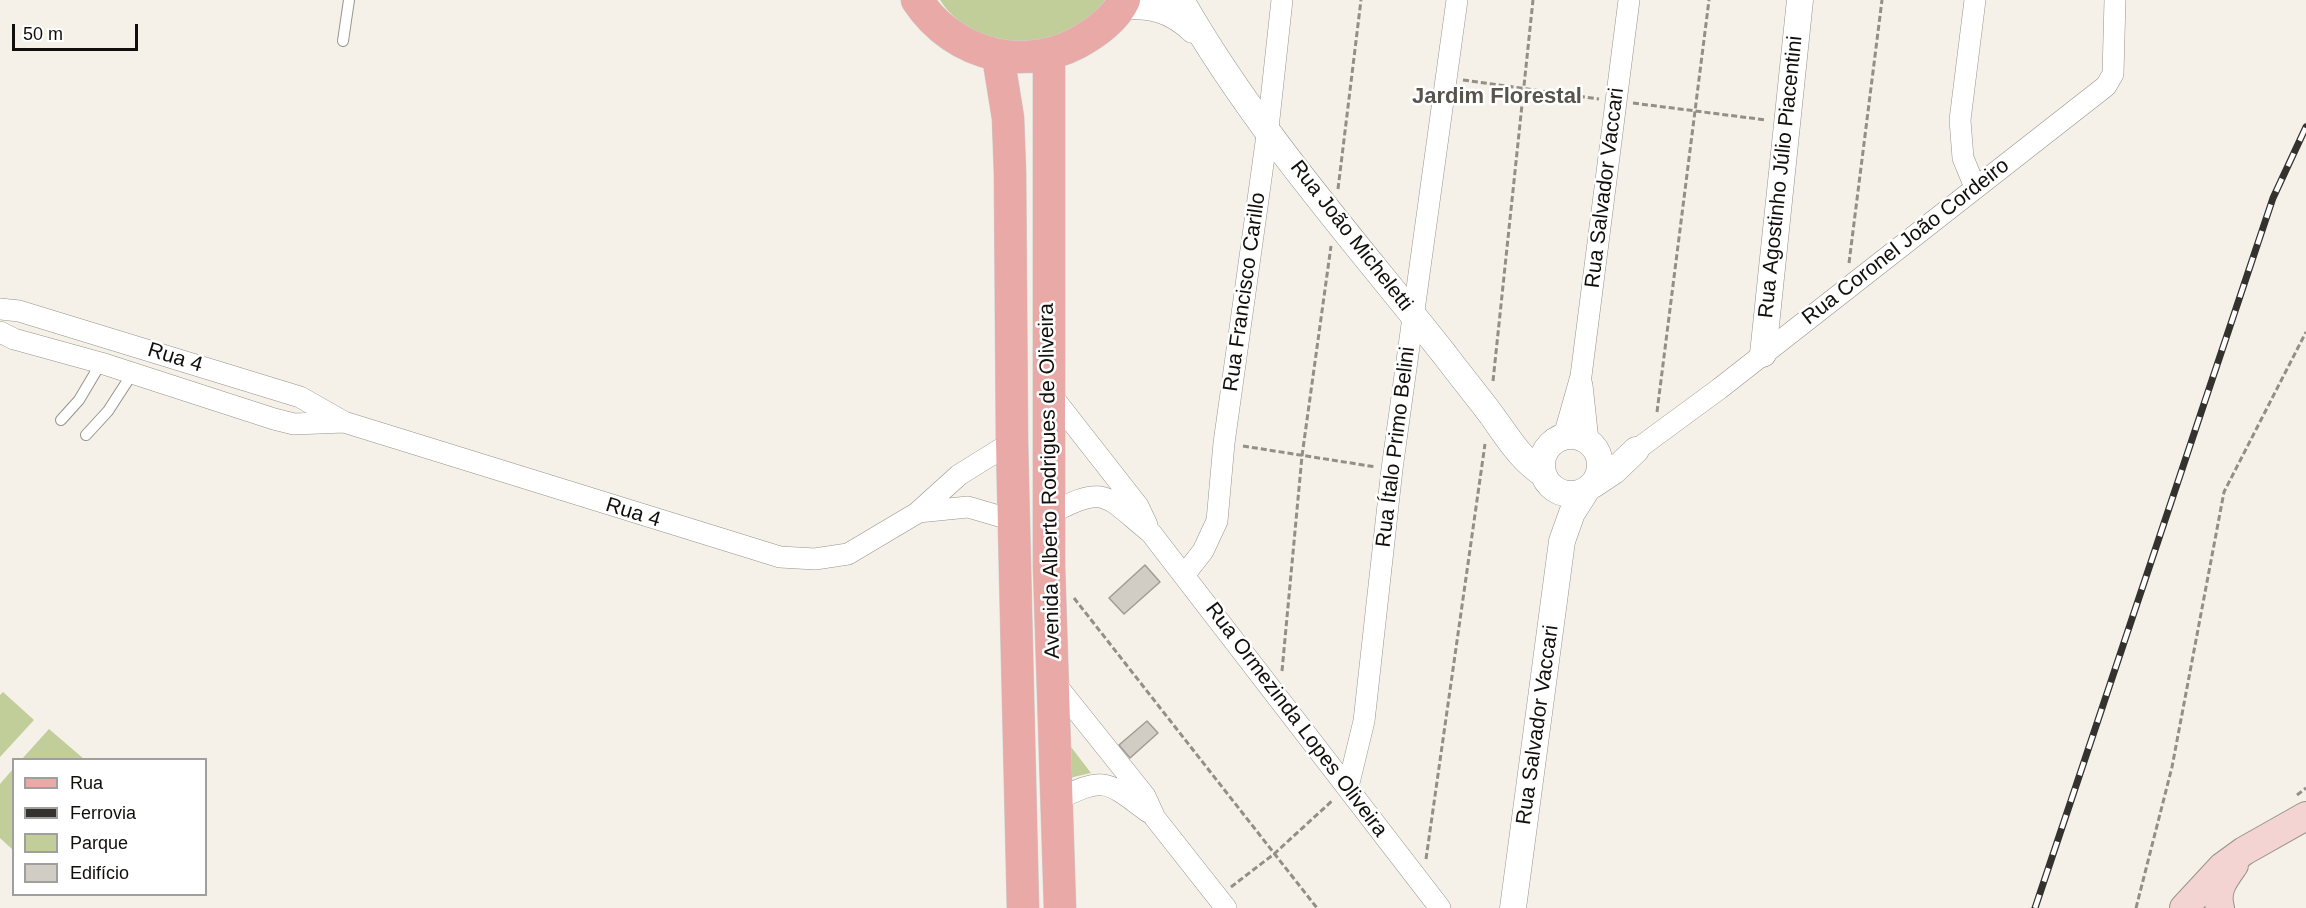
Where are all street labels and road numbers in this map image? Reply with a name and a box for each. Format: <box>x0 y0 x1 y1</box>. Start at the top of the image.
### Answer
street label: Rua Agostinho Júlio Piacentini <box>1754 35 1808 319</box>
street label: Rua Salvador Vaccari <box>1580 86 1630 290</box>
street label: Rua Coronel João Cordeiro <box>1798 153 2014 331</box>
street label: Rua João Micheletti <box>1284 156 1418 316</box>
street label: Rua Francisco Carillo <box>1219 191 1271 393</box>
street label: Avenida Alberto Rodrigues de Oliveira <box>1034 303 1066 659</box>
street label: Rua 4 <box>145 338 205 378</box>
street label: Rua Ítalo Primo Belini <box>1371 345 1421 549</box>
street label: Rua 4 <box>603 493 663 533</box>
street label: Rua Ormezinda Lopes Oliveira <box>1200 598 1392 842</box>
street label: Rua Salvador Vaccari <box>1511 623 1565 827</box>

